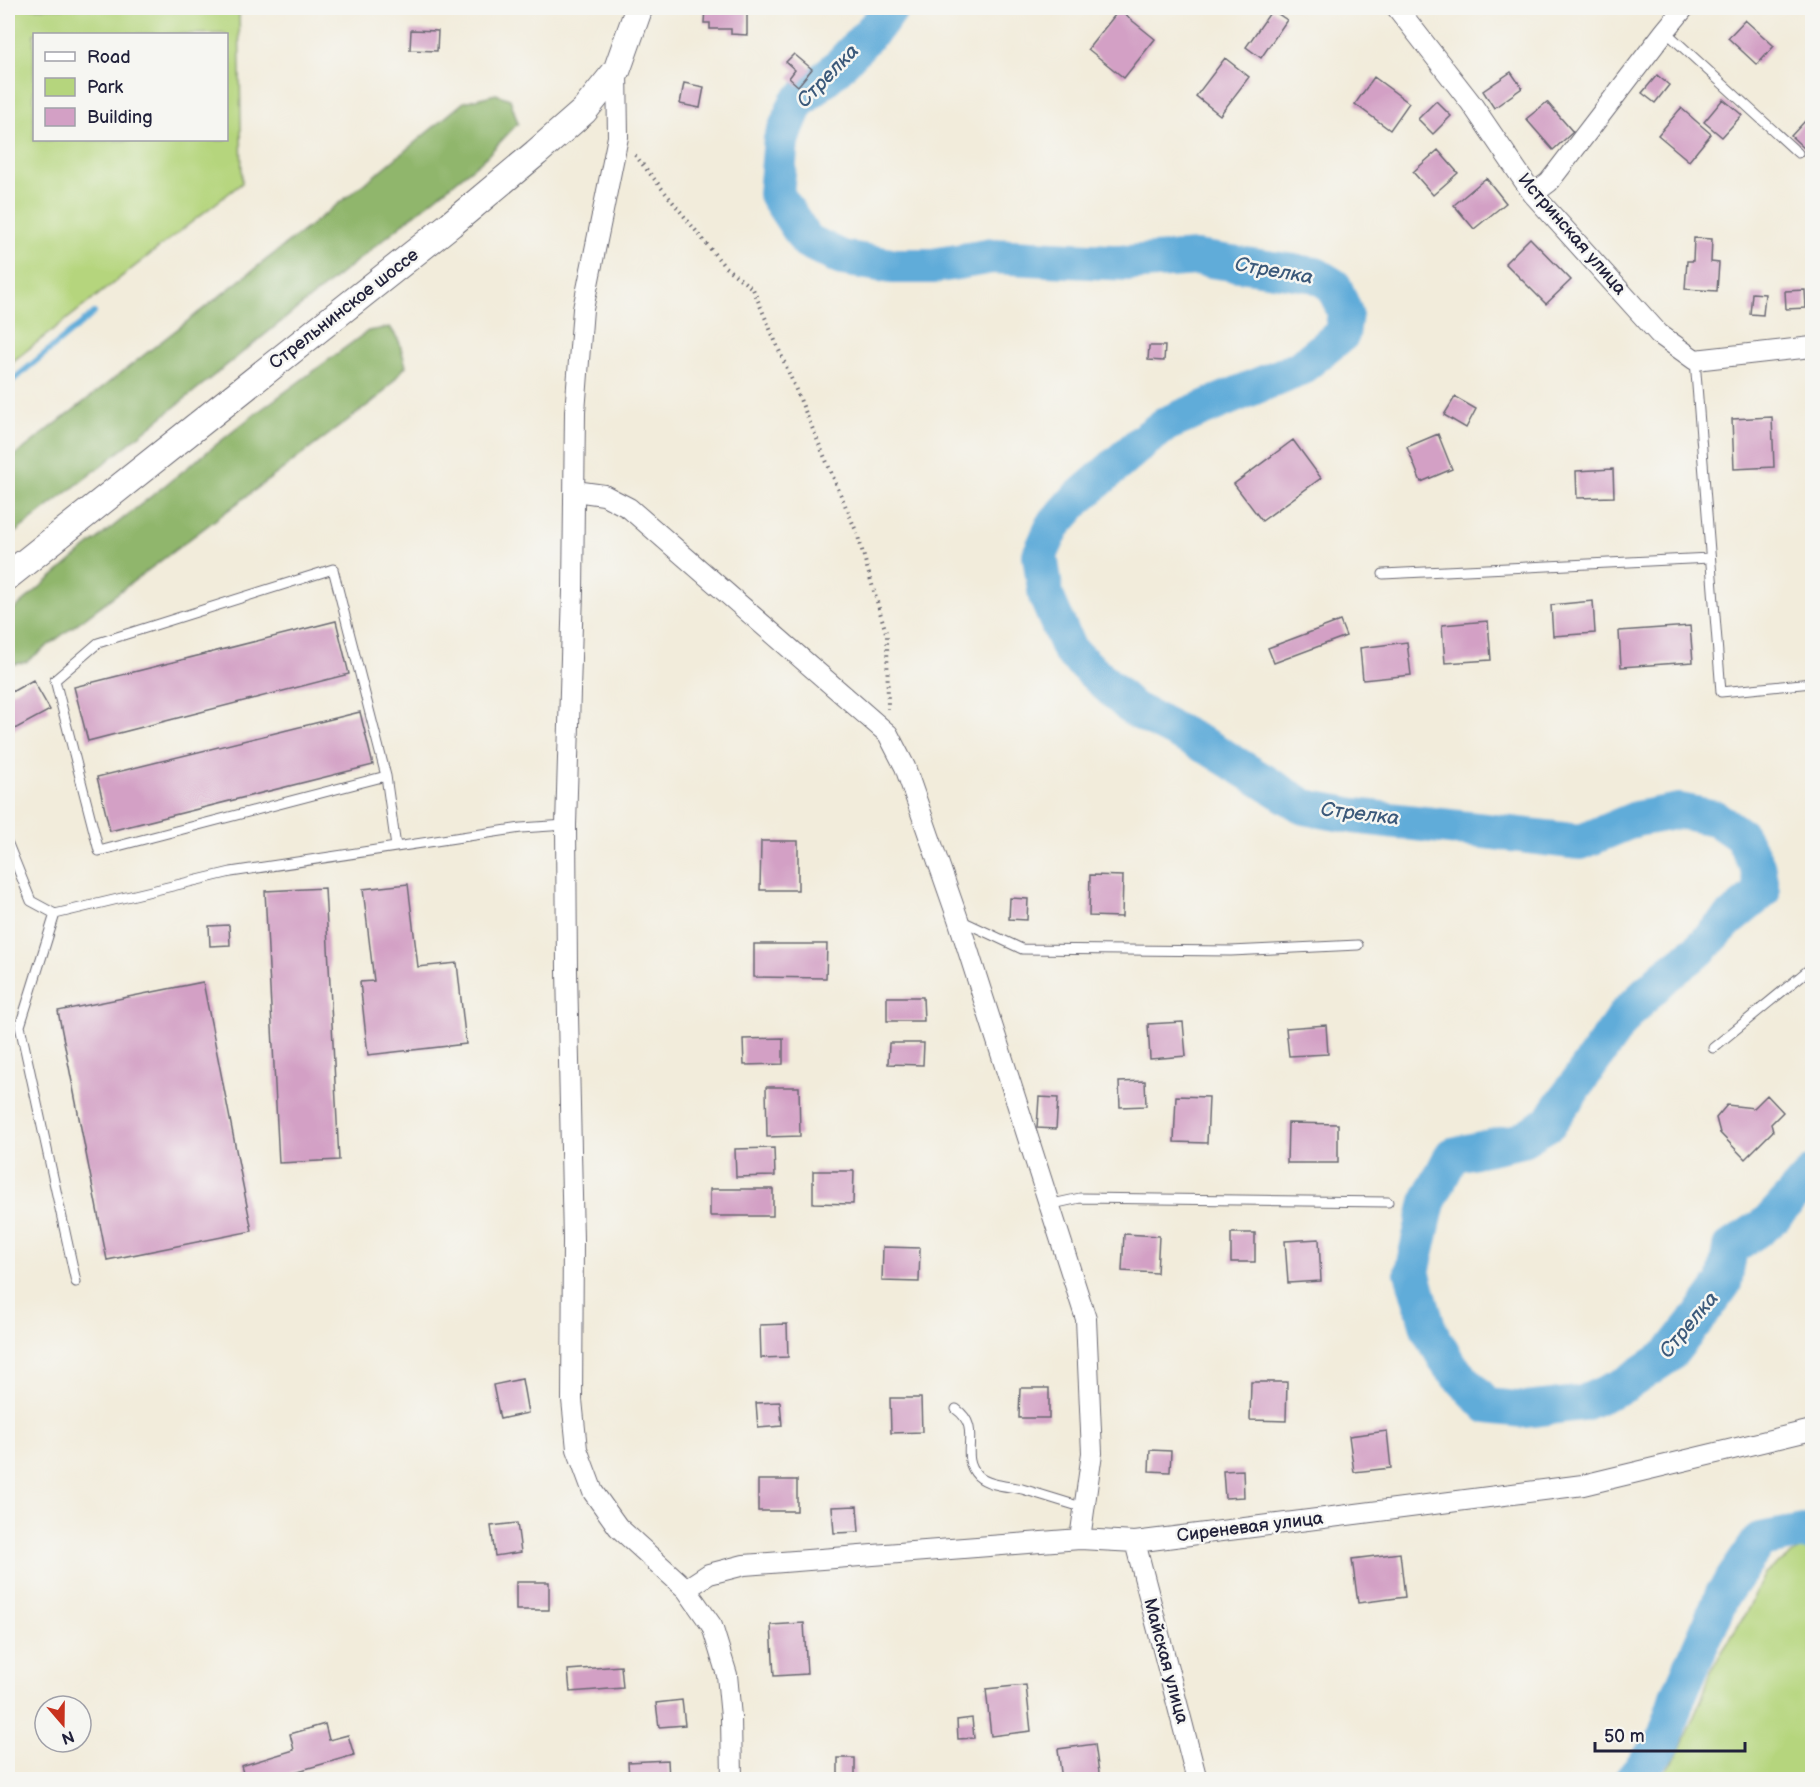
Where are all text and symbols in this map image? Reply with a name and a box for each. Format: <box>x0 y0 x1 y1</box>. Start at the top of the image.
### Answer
legend <box>33 33 228 141</box>
water label: Стрелка <box>792 39 864 113</box>
text: Road <box>87 47 131 68</box>
text: Park <box>87 77 123 98</box>
text: Building <box>87 107 153 128</box>
street label: Истринская улица <box>1513 169 1631 299</box>
street label: Стрельнинское шоссе <box>265 244 423 374</box>
water label: Стрелка <box>1233 252 1315 290</box>
water label: Стрелка <box>1319 797 1401 831</box>
water label: Стрелка <box>1654 1287 1724 1363</box>
street label: Сиреневая улица <box>1176 1508 1325 1546</box>
street label: Майская улица <box>1139 1596 1193 1727</box>
north arrow <box>33 1694 93 1754</box>
scale bar <box>1595 1715 1745 1753</box>
text: N <box>59 1726 77 1748</box>
text: 50 m <box>1604 1726 1645 1747</box>

